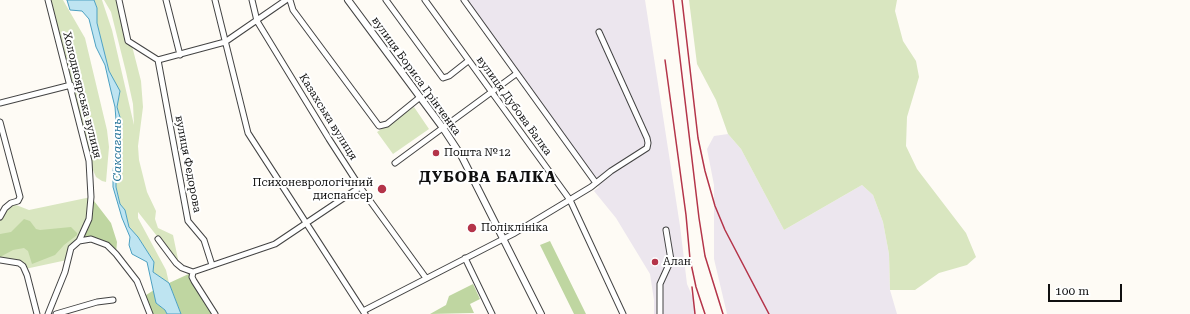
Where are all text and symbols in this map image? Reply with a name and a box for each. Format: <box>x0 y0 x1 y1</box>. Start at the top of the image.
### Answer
street label: вулиця Бориса Грінченка <box>369 14 463 138</box>
street label: Холодноярська вулиця <box>60 30 104 160</box>
street label: вулиця Дубова Балка <box>474 54 554 158</box>
street label: Казахська вулиця <box>296 71 360 163</box>
street label: вулиця Федорова <box>172 114 204 214</box>
water label: Саксагань <box>110 118 124 182</box>
place label: Пошта №12 <box>444 146 511 160</box>
marker: Пошта №12 <box>431 148 441 158</box>
district label: ДУБОВА БАЛКА <box>419 169 557 187</box>
place label: Психоневрологічний диспансер <box>252 176 373 202</box>
marker: Психоневрологічний диспансер <box>376 183 388 195</box>
place label: Поліклініка <box>481 221 548 235</box>
marker: Поліклініка <box>466 222 478 234</box>
place label: Алан <box>663 255 691 269</box>
marker: Алан <box>650 257 660 267</box>
scale bar <box>1050 276 1124 302</box>
text: 100 m <box>1055 284 1089 298</box>

